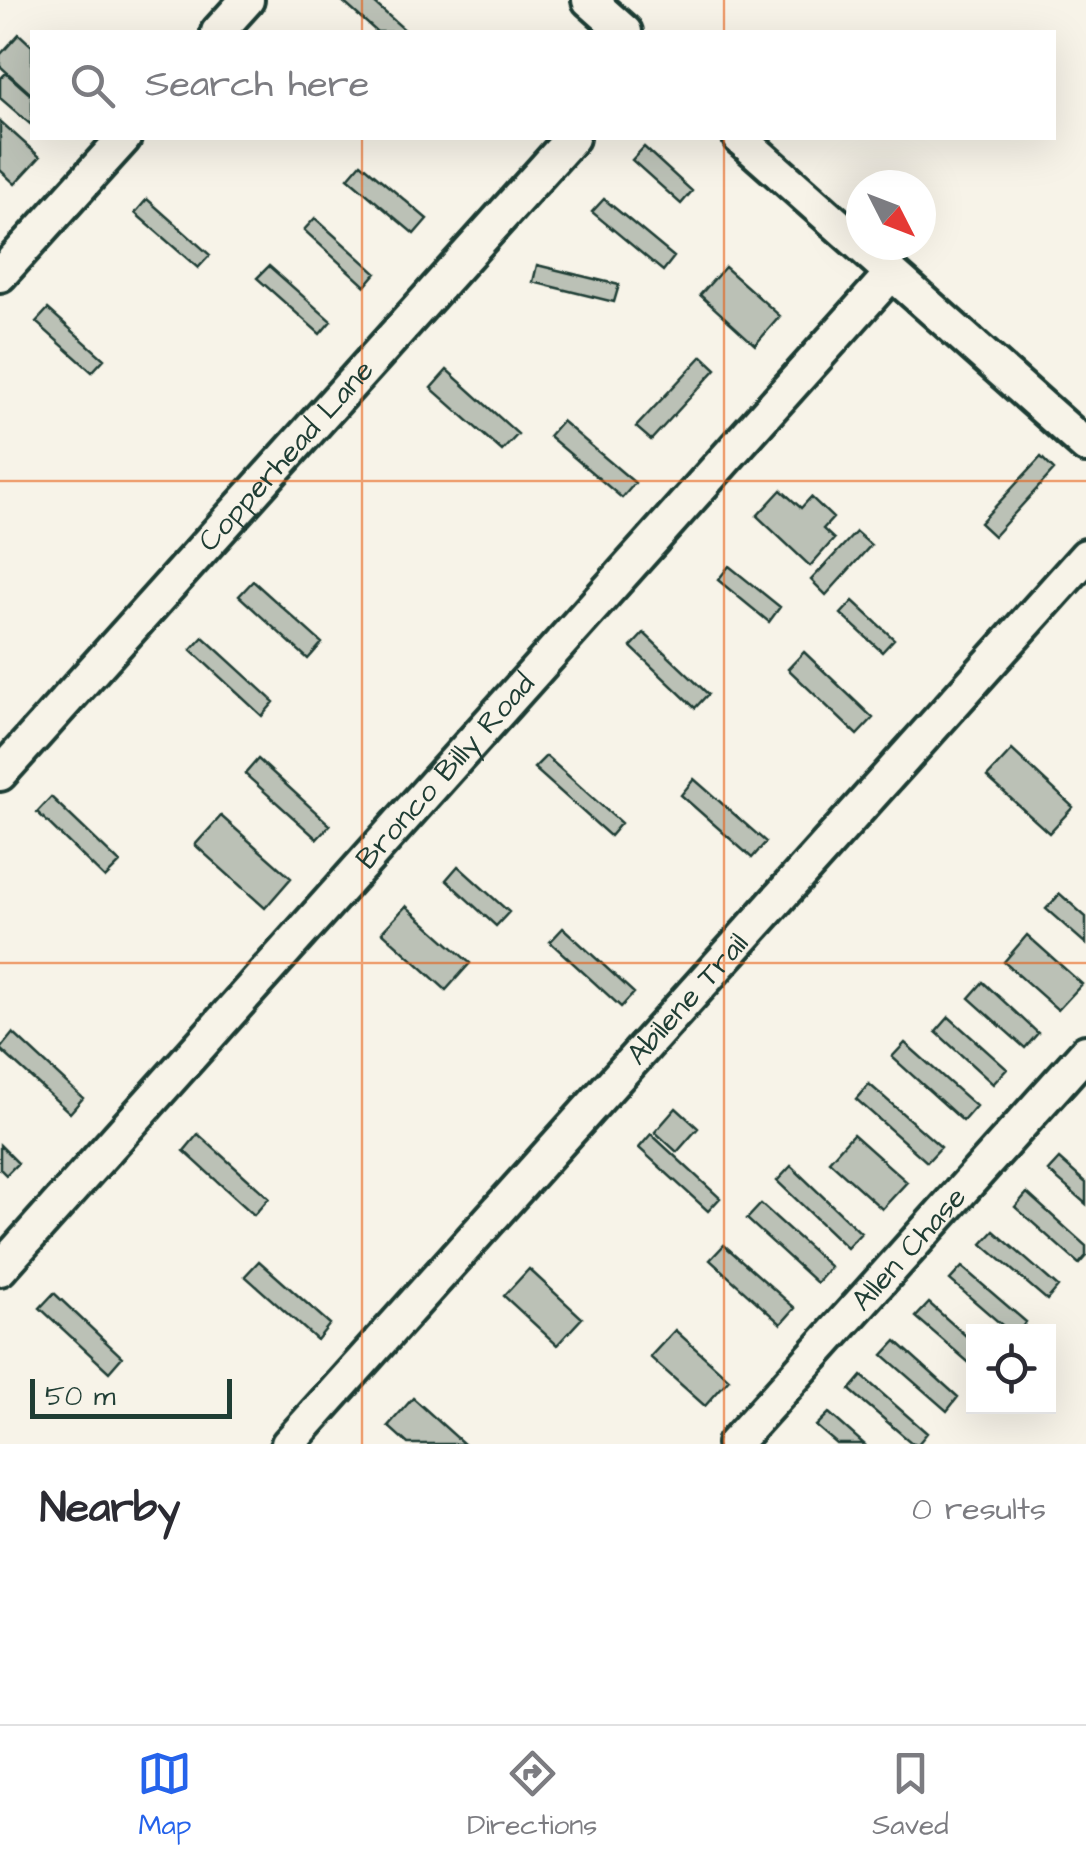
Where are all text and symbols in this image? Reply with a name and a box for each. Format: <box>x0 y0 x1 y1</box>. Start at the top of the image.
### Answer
search box <box>30 30 1056 140</box>
icon: search <box>65 58 120 113</box>
text: Search here <box>145 59 369 111</box>
north arrow <box>846 170 936 260</box>
street label: Copperhead Lane <box>189 351 384 561</box>
street label: Bronco Billy Road <box>346 664 545 879</box>
street label: Abilene Trail <box>617 924 758 1074</box>
street label: Allen Chase <box>842 1178 976 1321</box>
map controls <box>966 1324 1056 1414</box>
button: locate <box>966 1324 1056 1414</box>
scale bar <box>30 1374 232 1418</box>
text: 50 m <box>45 1377 116 1416</box>
text: Nearby <box>40 1480 180 1538</box>
text: 0 results <box>912 1487 1046 1532</box>
tab: Map <box>137 1746 192 1845</box>
tab: Directions <box>467 1746 597 1845</box>
tab: Saved <box>872 1746 949 1845</box>

